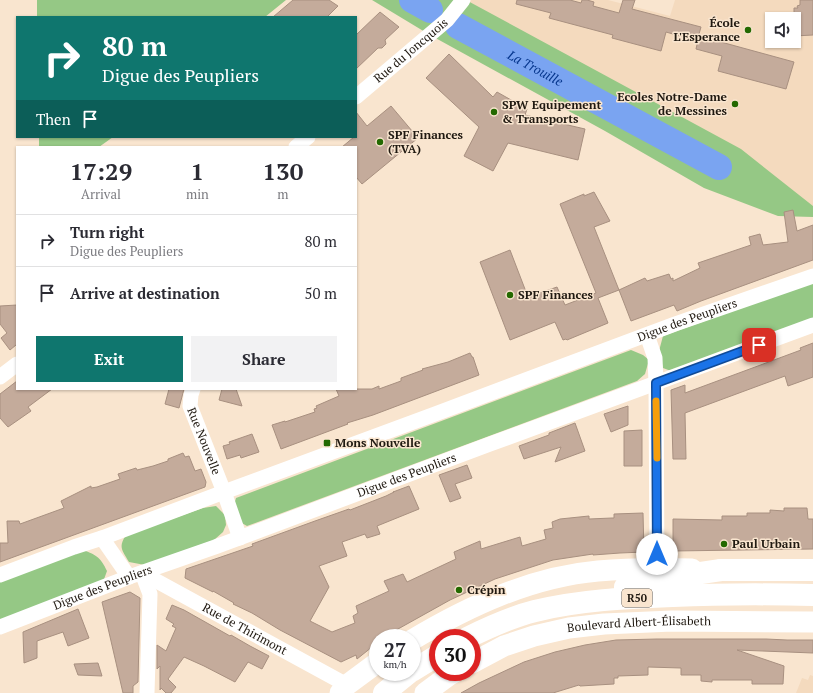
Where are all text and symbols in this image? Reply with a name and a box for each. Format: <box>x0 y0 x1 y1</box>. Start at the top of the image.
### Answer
map controls <box>765 12 801 48</box>
button: sound <box>765 12 801 48</box>
street label: Rue du Joncquois <box>371 15 451 86</box>
place label: École L'Esperance <box>673 15 741 44</box>
marker: École L'Esperance <box>743 25 753 35</box>
text: 80 m <box>102 27 167 64</box>
icon: right <box>36 32 88 84</box>
water label: La Trouille <box>504 45 566 90</box>
text: Digue des Peupliers <box>102 63 259 87</box>
place label: Ecoles Notre-Dame de Messines <box>617 89 728 118</box>
place label: SPW Equipement & Transports <box>502 97 601 126</box>
marker: Ecoles Notre-Dame de Messines <box>730 99 740 109</box>
marker: SPW Equipement & Transports <box>489 107 499 117</box>
icon: arrive <box>79 108 101 130</box>
text: Then <box>36 109 71 129</box>
place label: SPF Finances (TVA) <box>388 127 464 156</box>
marker: SPF Finances (TVA) <box>375 137 385 147</box>
text: 17:29 <box>70 155 132 187</box>
text: 1 <box>191 155 204 187</box>
text: 130 <box>263 155 303 187</box>
text: Arrival <box>81 185 121 203</box>
text: min <box>186 185 209 203</box>
text: m <box>277 185 289 203</box>
text: Turn right <box>70 222 145 242</box>
icon: right <box>36 230 58 252</box>
text: 80 m <box>304 231 337 251</box>
text: Digue des Peupliers <box>70 242 183 260</box>
icon: arrive <box>36 282 58 304</box>
text: Arrive at destination <box>70 283 220 303</box>
text: 50 m <box>304 283 337 303</box>
place label: SPF Finances <box>518 287 594 302</box>
marker: SPF Finances <box>505 290 515 300</box>
street label: Digue des Peupliers <box>635 295 739 344</box>
pin <box>742 328 776 362</box>
icon: arrive <box>748 334 770 356</box>
button: Exit <box>36 336 183 382</box>
button: Share <box>191 336 337 382</box>
street label: Rue Nouvelle <box>184 405 224 477</box>
place label: Mons Nouvelle <box>335 435 421 450</box>
marker: Mons Nouvelle <box>322 438 332 448</box>
street label: Digue des Peupliers <box>355 449 458 500</box>
position arrow <box>636 533 678 575</box>
place label: Paul Urbain <box>732 536 800 551</box>
marker: Paul Urbain <box>719 539 729 549</box>
street label: Digue des Peupliers <box>51 562 154 613</box>
place label: Crépin <box>467 582 506 597</box>
marker: Crépin <box>454 585 464 595</box>
road number: R50 <box>622 589 652 607</box>
street label: Rue de Thirimont <box>200 600 290 658</box>
street label: Boulevard Albert-Élisabeth <box>566 613 711 635</box>
speed limit sign: 30 <box>429 629 481 681</box>
text: 27 <box>384 636 406 663</box>
text: km/h <box>383 658 407 671</box>

